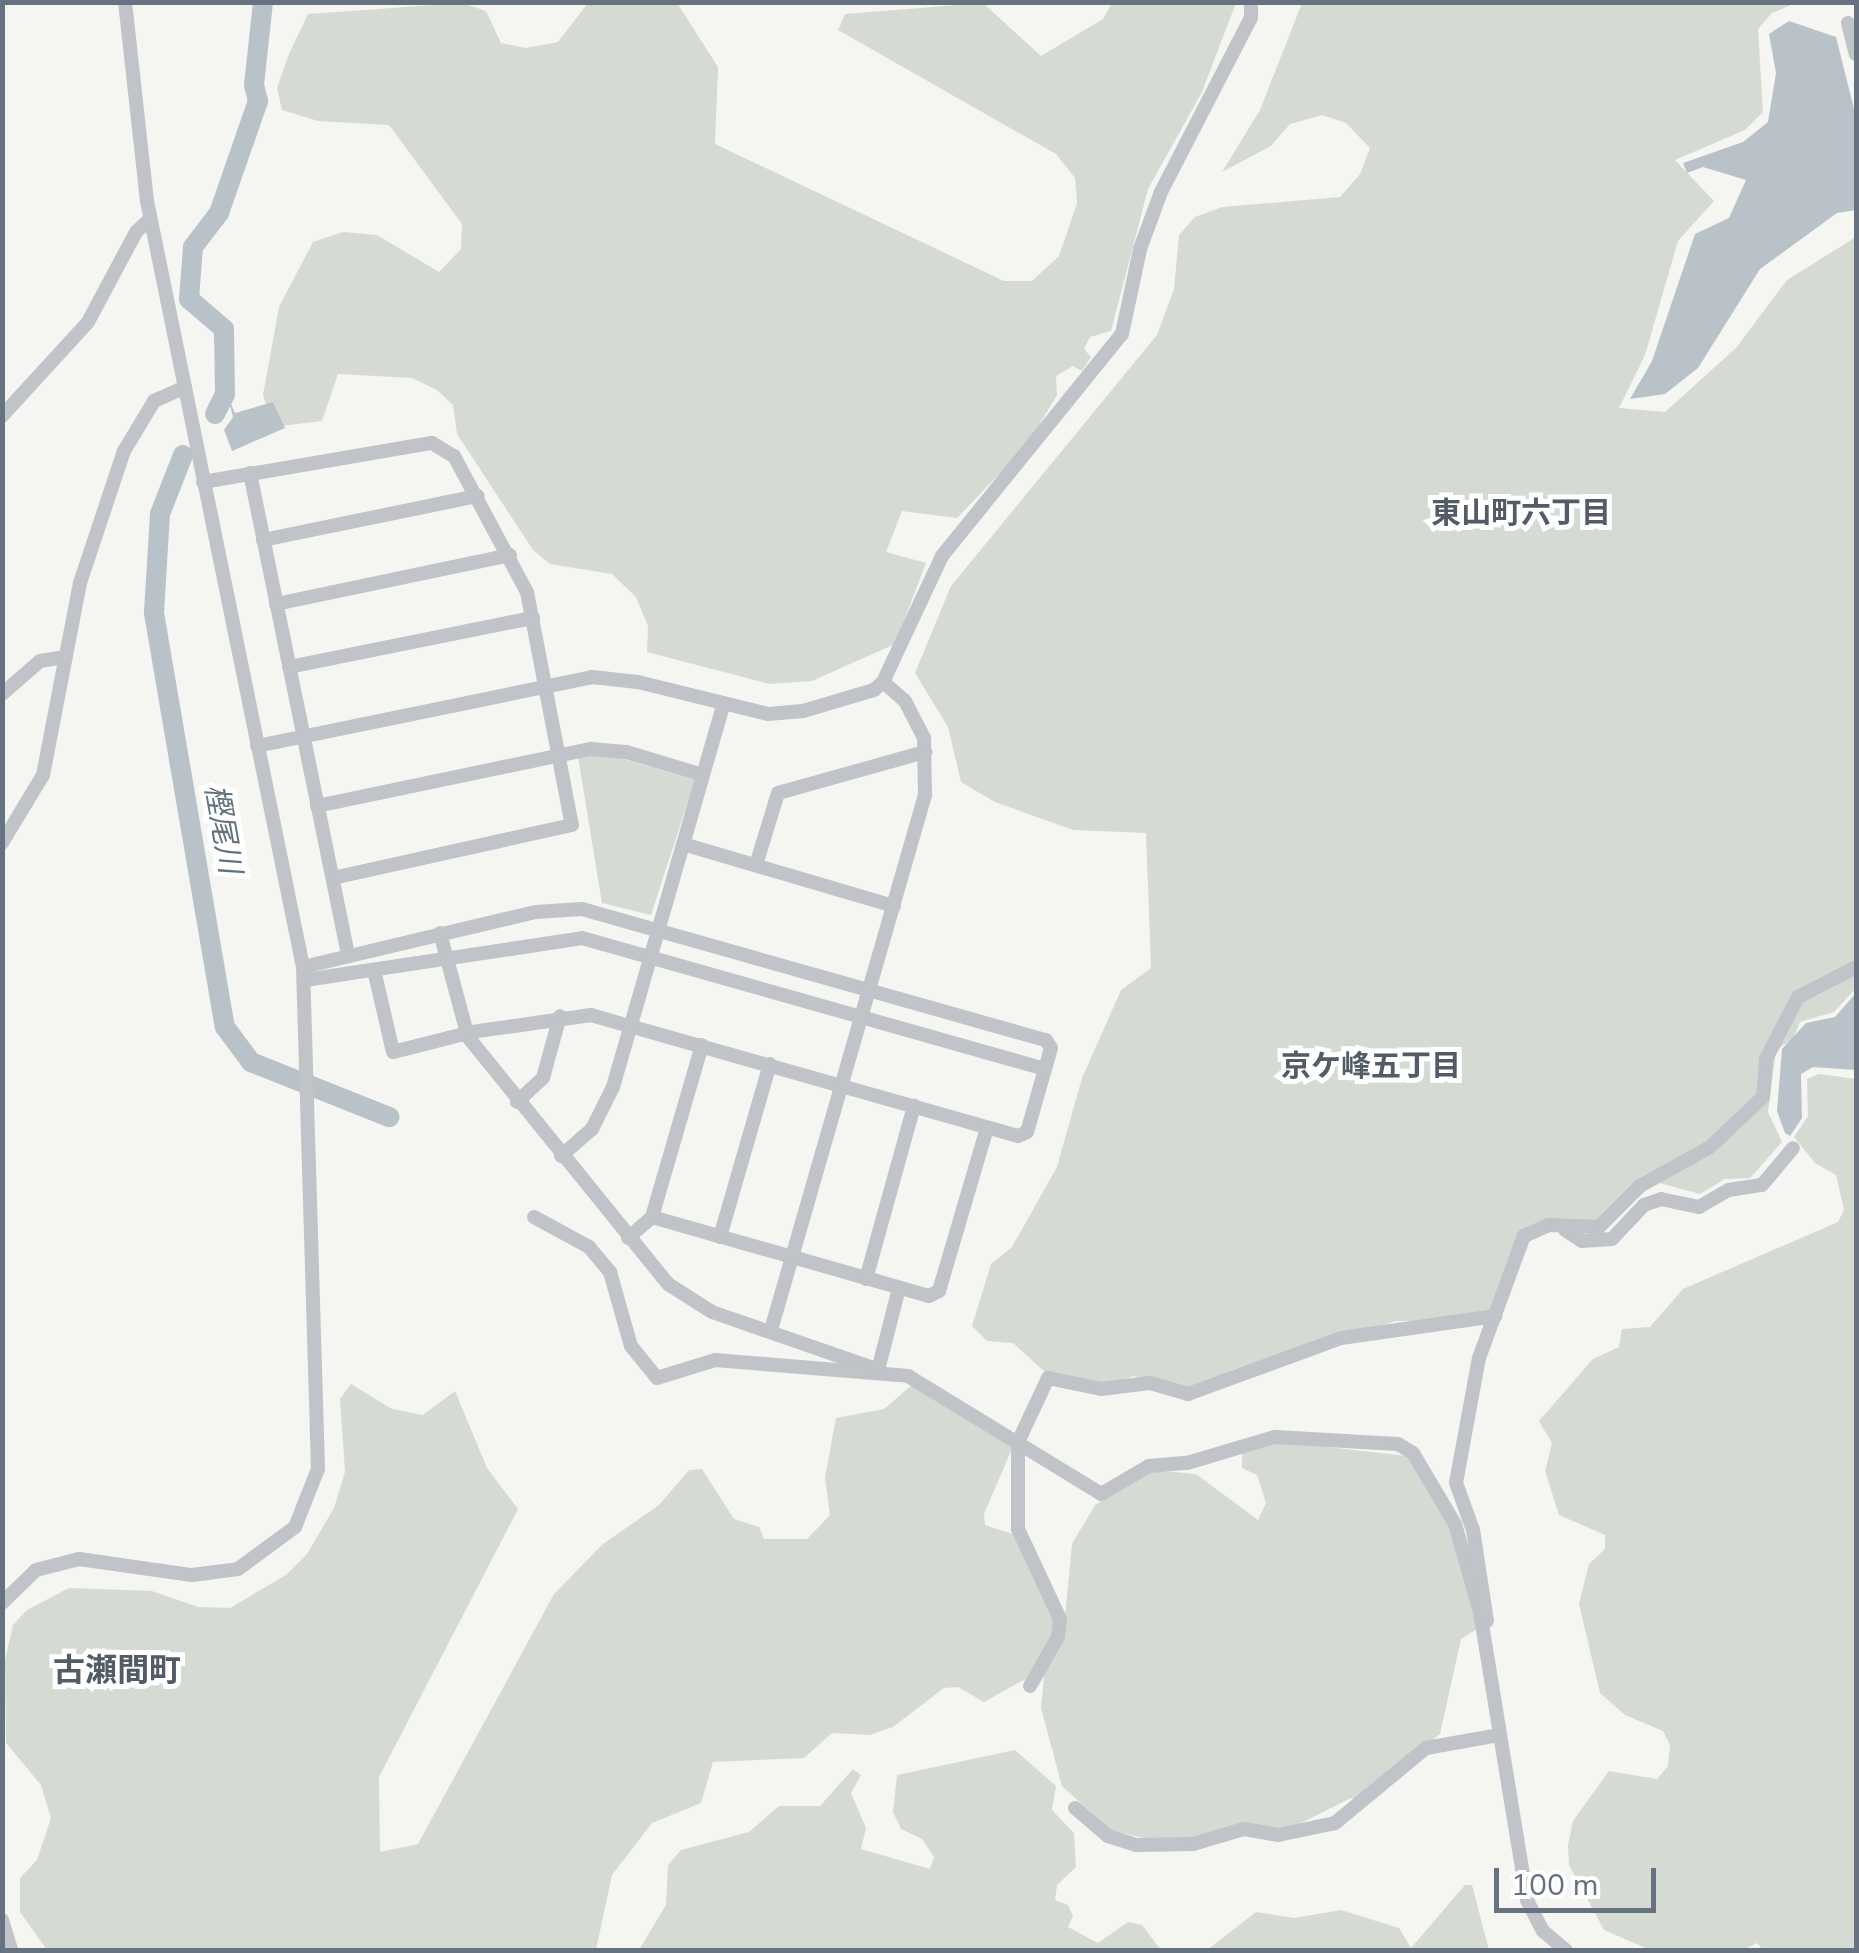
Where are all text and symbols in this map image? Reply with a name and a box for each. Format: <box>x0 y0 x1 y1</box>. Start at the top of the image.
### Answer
district label: 東山町六丁目 <box>1431 496 1611 532</box>
water label: 樫尾川 <box>196 782 248 876</box>
district label: 京ケ峰五丁目 <box>1281 1049 1461 1085</box>
district label: 古瀬間町 <box>53 1652 181 1690</box>
scale bar <box>1499 1848 1662 1910</box>
text: 100 m <box>1511 1865 1598 1906</box>

